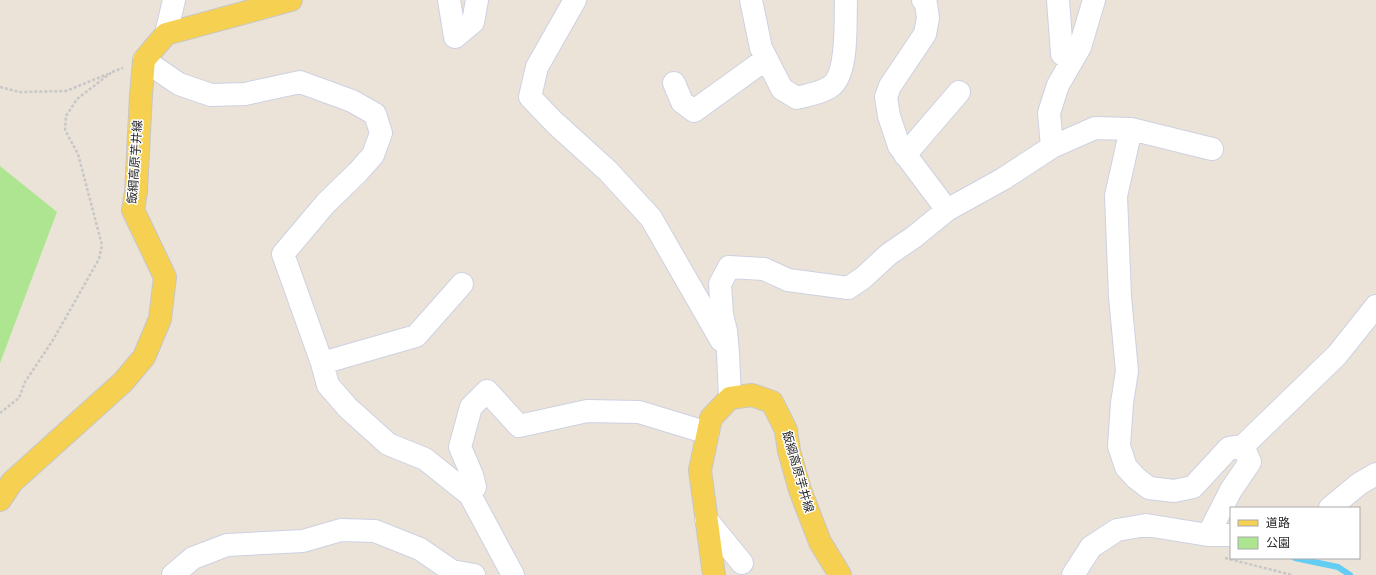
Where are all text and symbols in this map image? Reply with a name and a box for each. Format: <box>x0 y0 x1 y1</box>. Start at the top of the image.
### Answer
street label: 飯綱高原芋井線 <box>125 120 147 204</box>
street label: 飯綱高原芋井線 <box>778 429 816 515</box>
legend <box>1230 507 1360 559</box>
text: 道路 <box>1266 516 1290 532</box>
text: 公園 <box>1266 536 1290 552</box>

